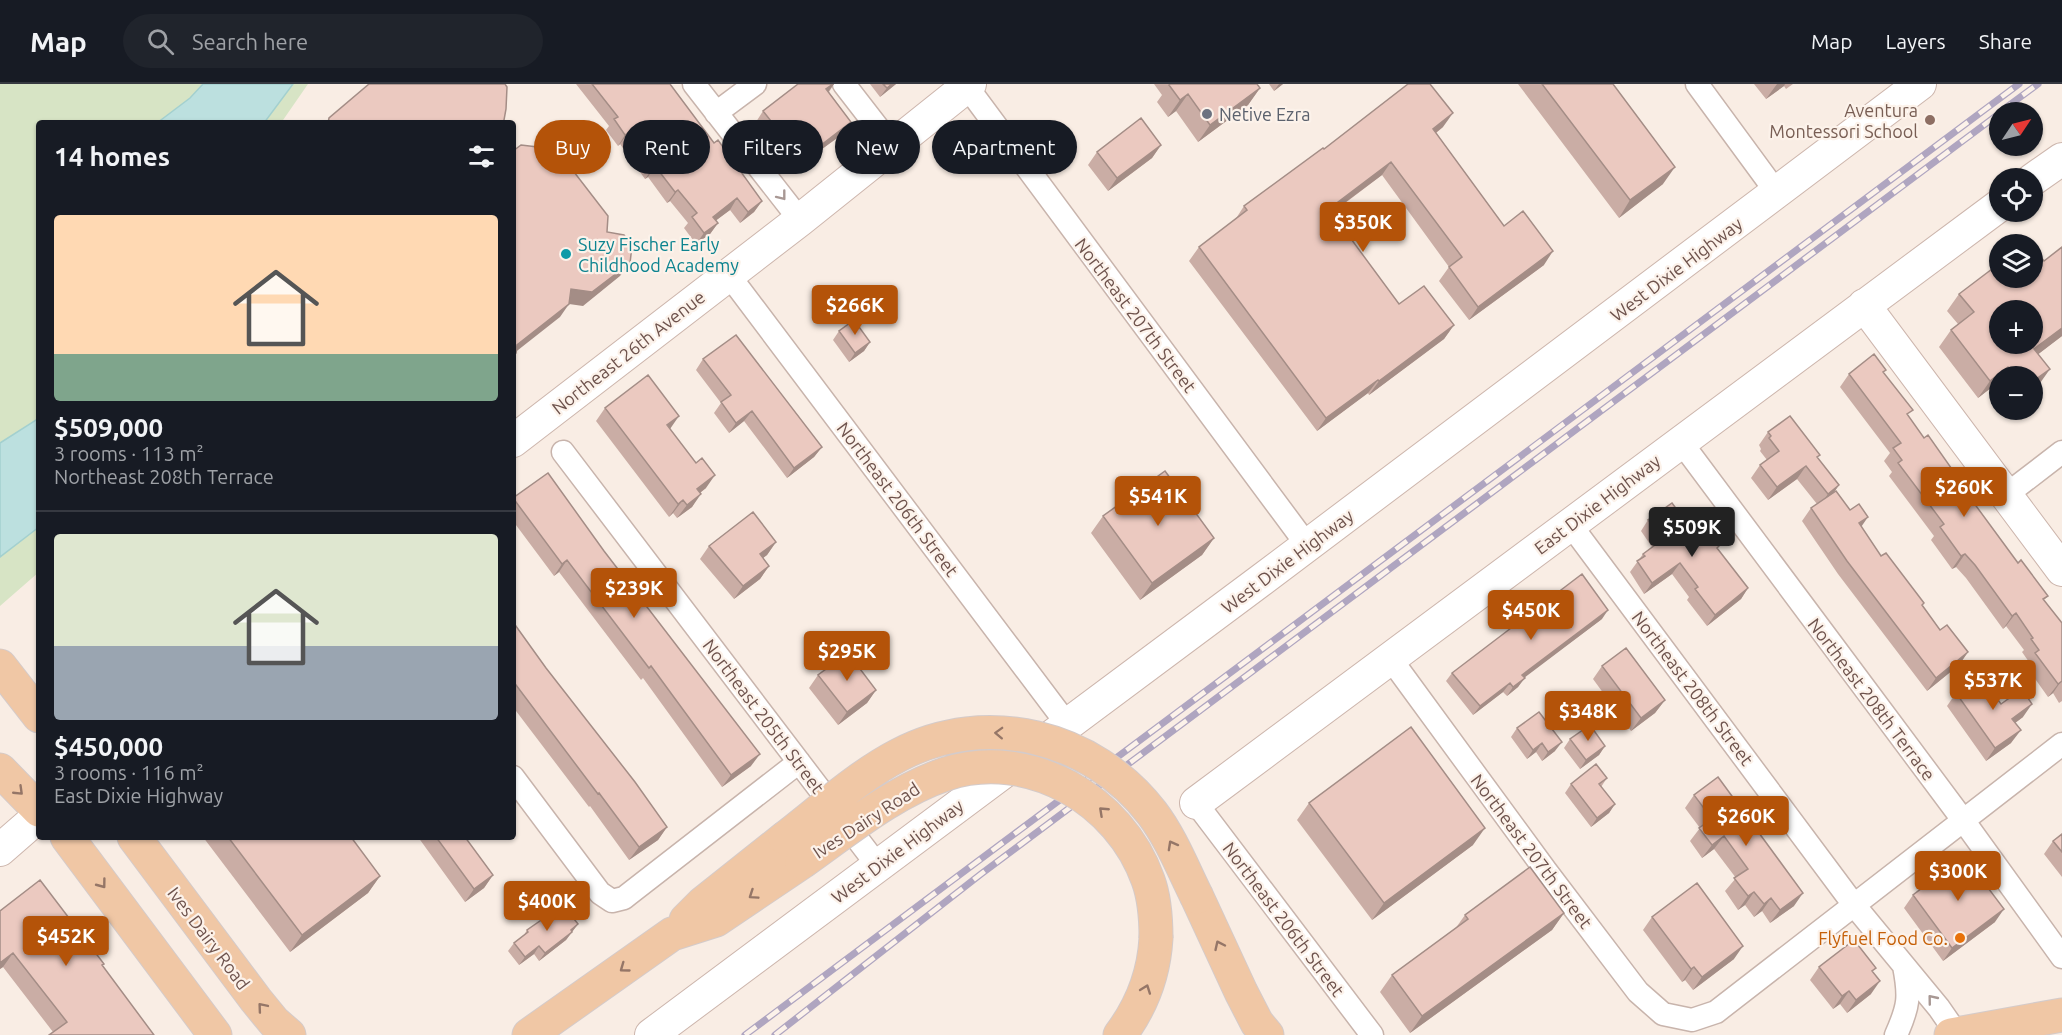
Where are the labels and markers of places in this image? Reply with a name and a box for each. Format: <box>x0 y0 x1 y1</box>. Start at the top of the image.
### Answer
place label: Aventura Montessori School <box>1769 100 1918 141</box>
place label: Netive Ezra <box>1219 104 1310 124</box>
marker: Netive Ezra <box>1200 107 1214 121</box>
marker: Aventura Montessori School <box>1923 113 1937 127</box>
pin: $350K <box>1321 202 1405 253</box>
place label: Suzy Fischer Early Childhood Academy <box>578 234 739 275</box>
marker: Suzy Fischer Early Childhood Academy <box>559 247 573 261</box>
pin: $266K <box>813 285 897 336</box>
pin: $260K <box>1922 467 2006 518</box>
pin: $541K <box>1116 476 1200 527</box>
pin: $509K <box>1650 507 1734 558</box>
pin: $239K <box>592 568 676 619</box>
pin: $450K <box>1489 590 1573 641</box>
pin: $295K <box>805 631 889 682</box>
pin: $537K <box>1951 660 2035 711</box>
pin: $348K <box>1546 691 1630 742</box>
pin: $260K <box>1704 796 1788 847</box>
pin: $300K <box>1916 851 2000 902</box>
pin: $400K <box>505 881 589 932</box>
pin: $452K <box>24 916 108 967</box>
place label: Flyfuel Food Co. <box>1818 928 1948 948</box>
marker: Flyfuel Food Co. <box>1953 931 1967 945</box>

